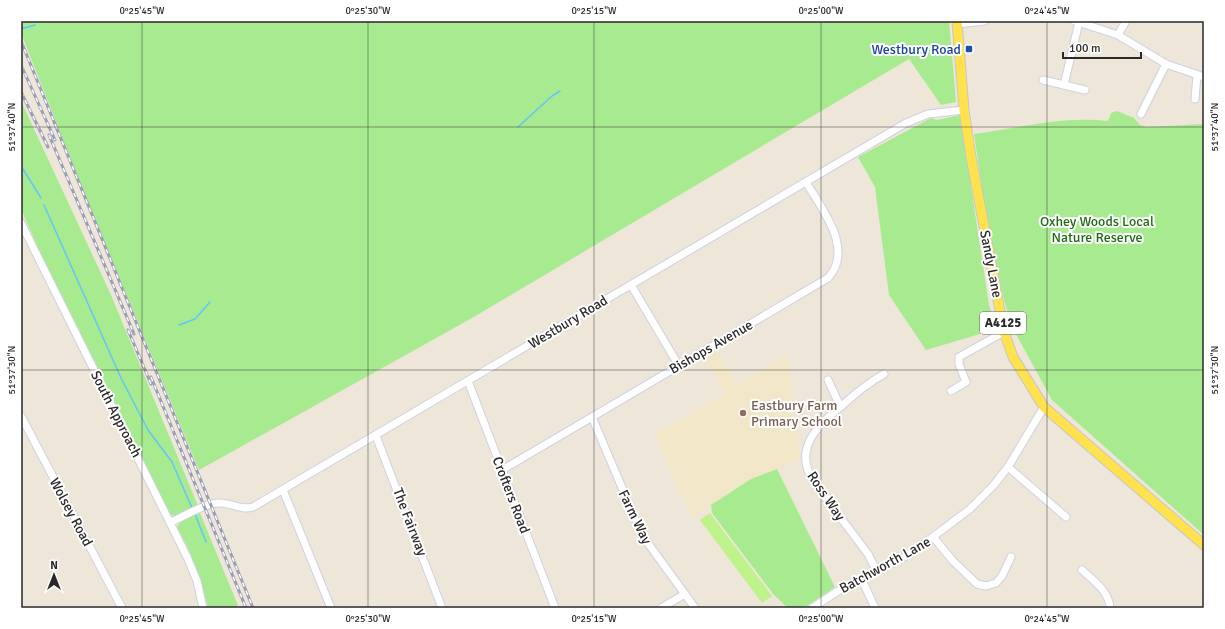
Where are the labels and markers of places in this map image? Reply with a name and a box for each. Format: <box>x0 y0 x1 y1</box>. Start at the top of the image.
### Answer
place label: Westbury Road <box>871 41 961 58</box>
marker: Westbury Road <box>964 44 974 54</box>
place label: Eastbury Farm Primary School <box>751 397 842 430</box>
marker: Eastbury Farm Primary School <box>738 408 748 418</box>

